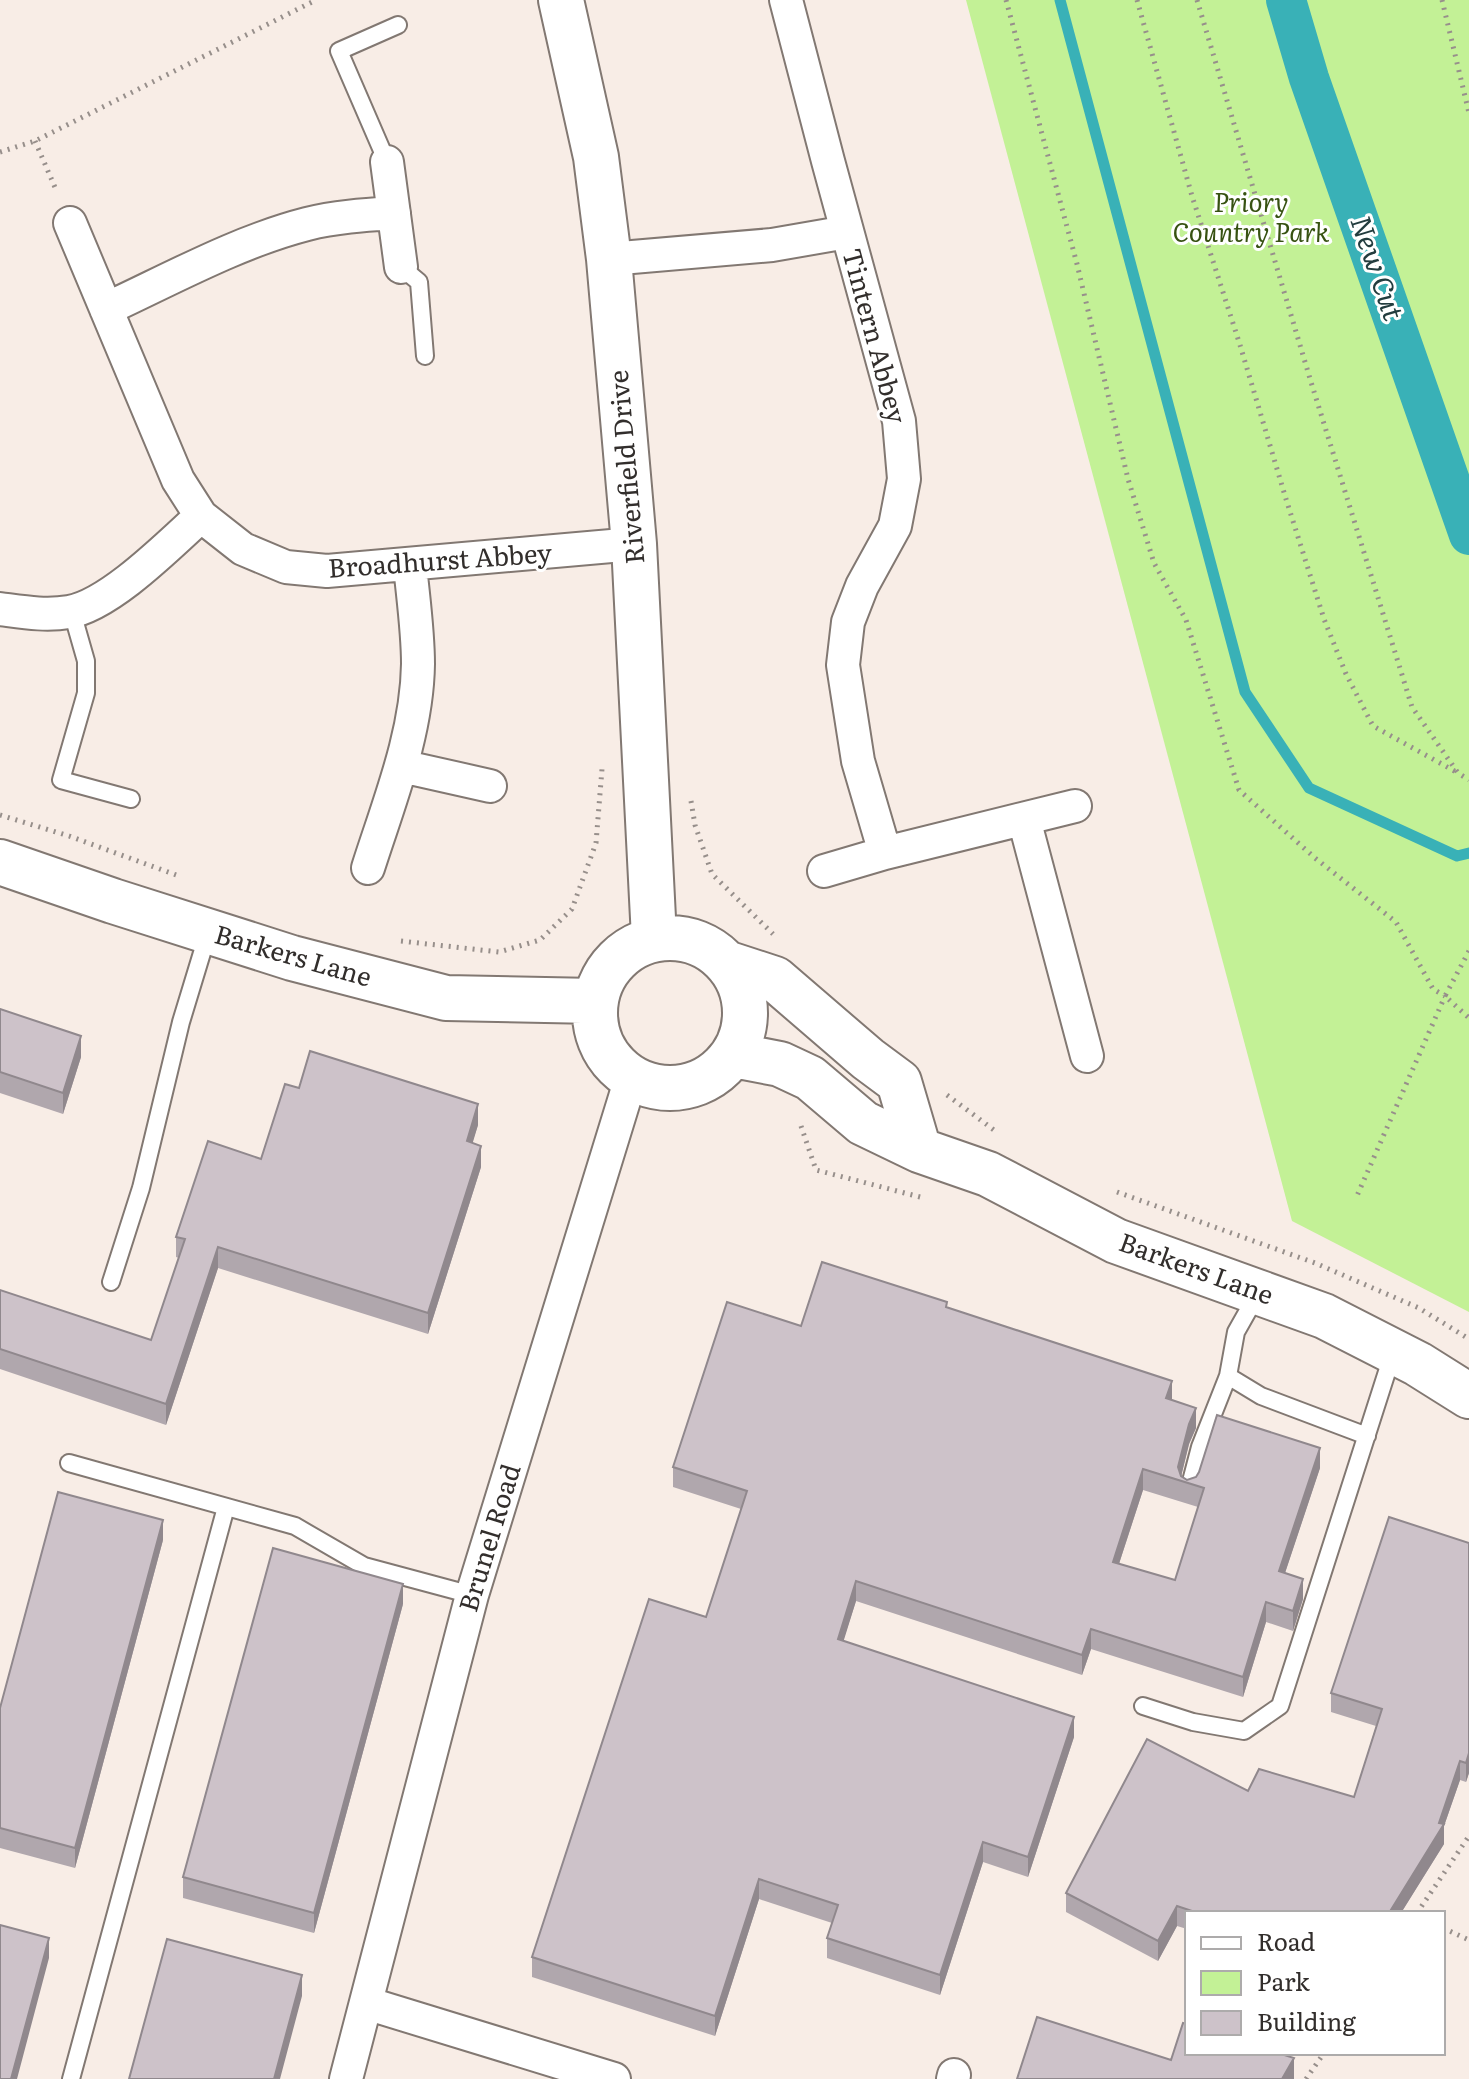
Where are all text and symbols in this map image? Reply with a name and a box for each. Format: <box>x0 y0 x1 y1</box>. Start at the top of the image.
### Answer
park label: Priory Country Park <box>1173 181 1330 250</box>
water label: New Cut <box>1341 209 1416 325</box>
street label: Tintern Abbey <box>834 243 919 427</box>
street label: Riverfield Drive <box>597 369 652 566</box>
street label: Broadhurst Abbey <box>327 531 553 586</box>
street label: Barkers Lane <box>211 913 377 995</box>
street label: Barkers Lane <box>1114 1221 1279 1313</box>
street label: Brunel Road <box>447 1458 529 1616</box>
legend <box>1185 1911 1445 2055</box>
text: Road <box>1257 1923 1316 1958</box>
text: Park <box>1257 1963 1310 1998</box>
text: Building <box>1257 2003 1356 2038</box>

